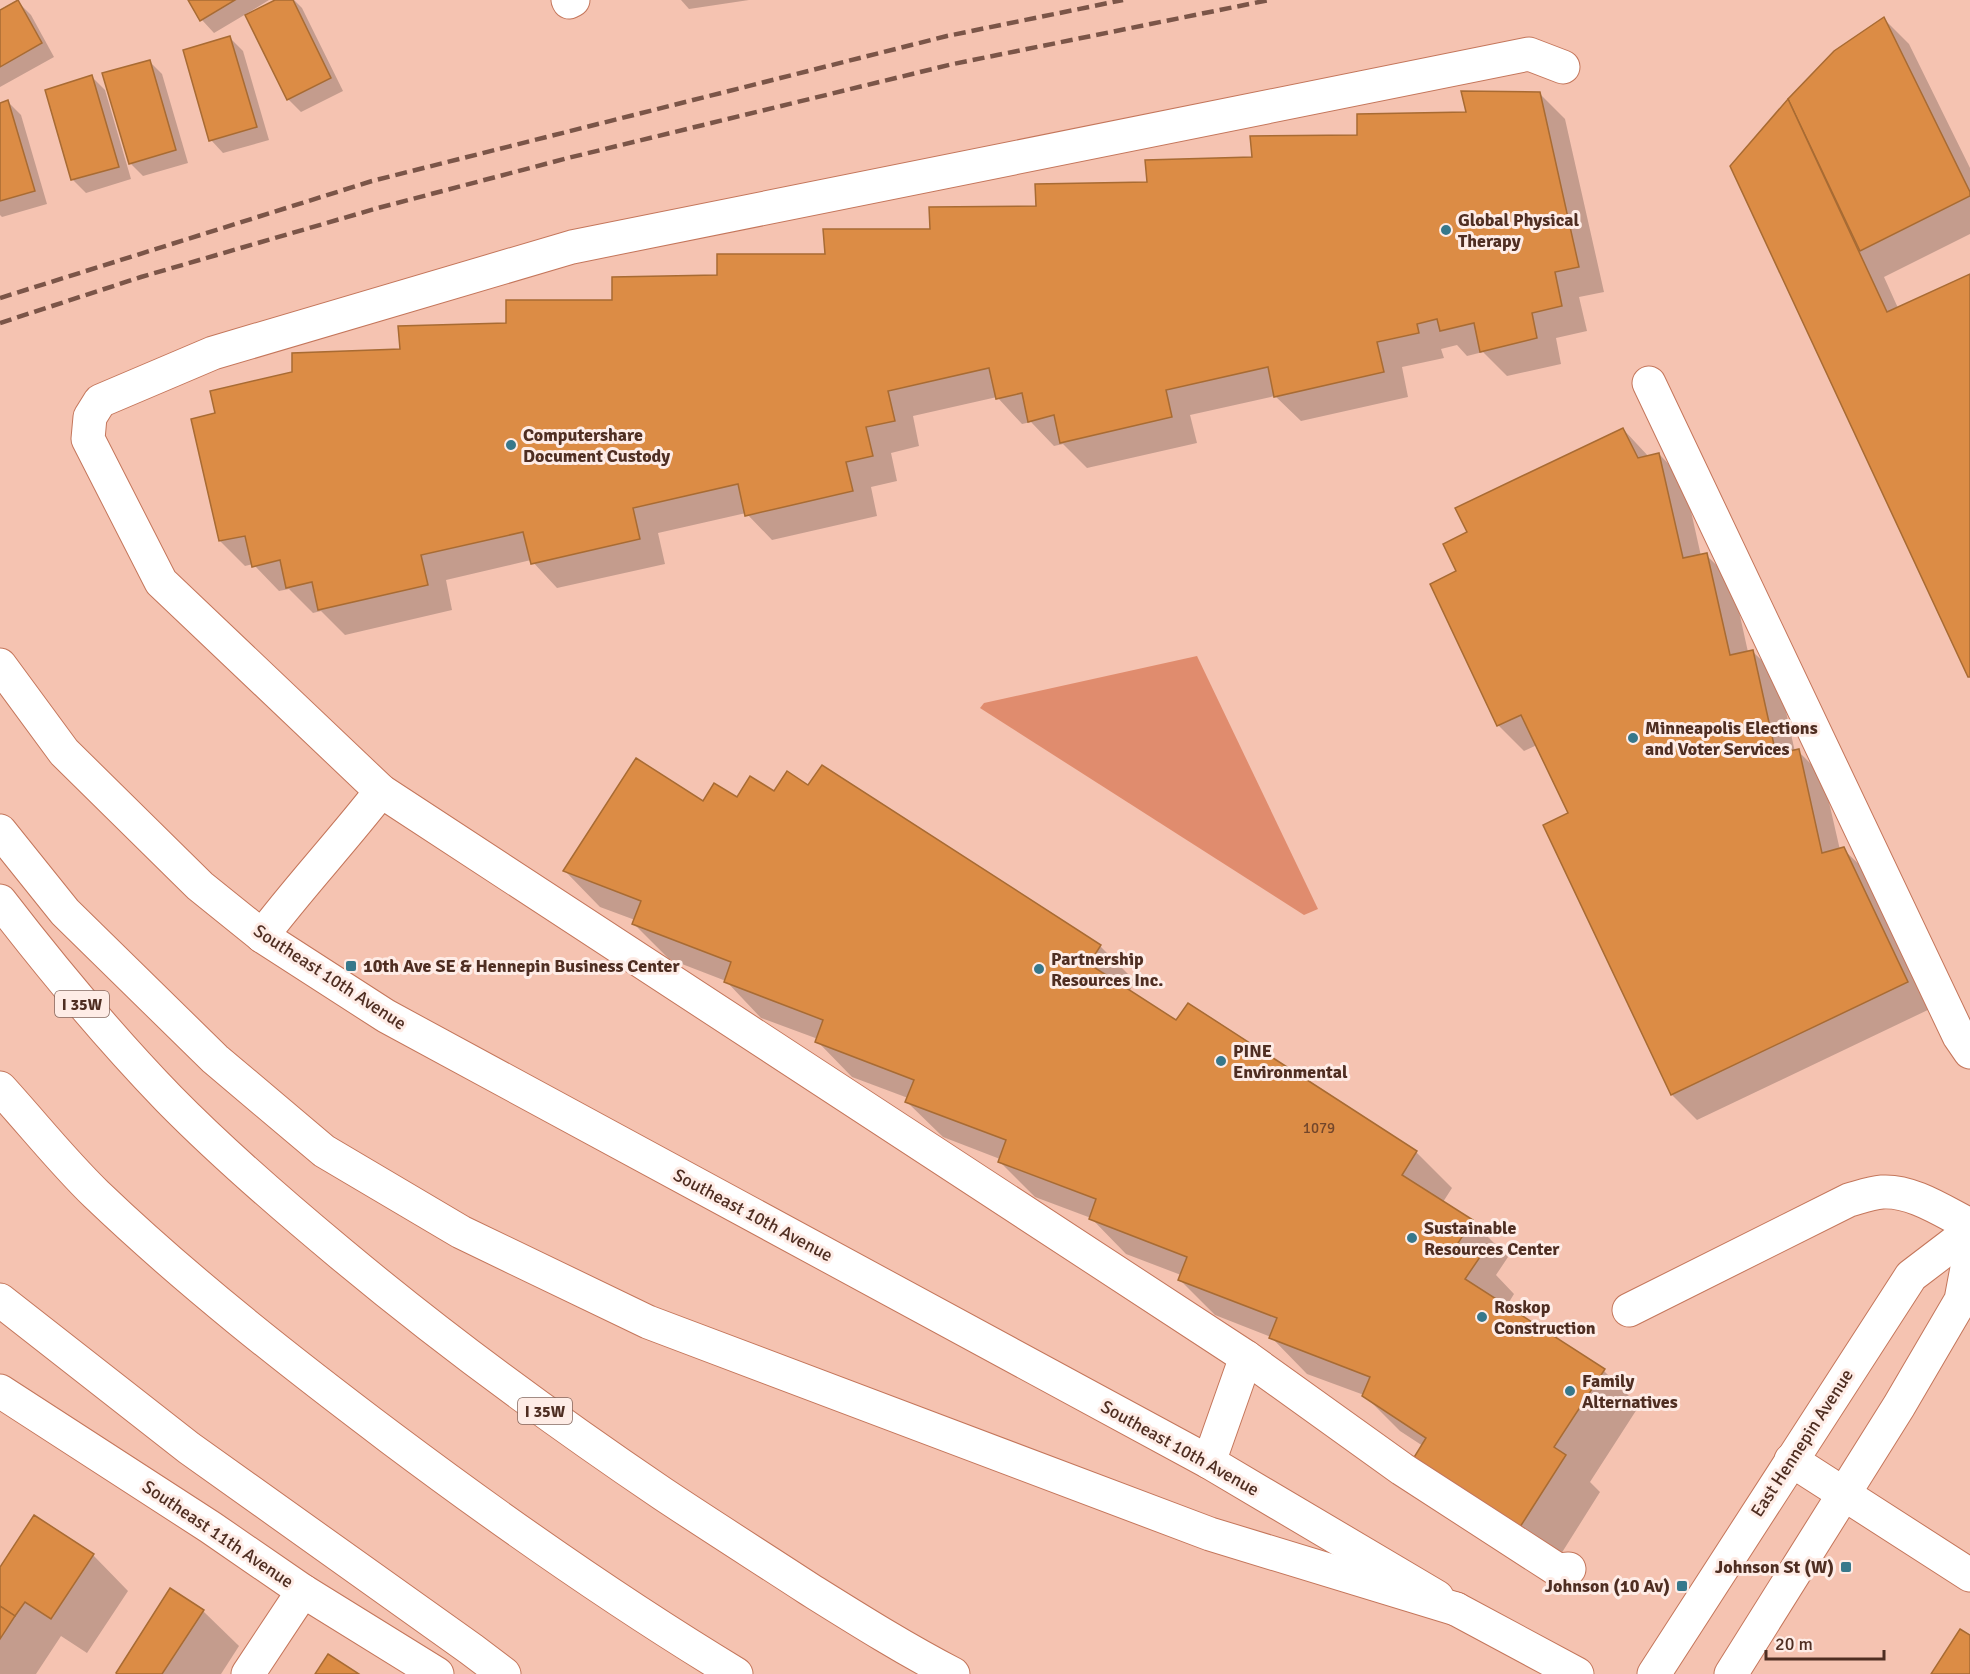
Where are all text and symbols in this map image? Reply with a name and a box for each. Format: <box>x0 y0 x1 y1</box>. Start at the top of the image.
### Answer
place label: Global Physical Therapy <box>1458 209 1579 252</box>
marker: Global Physical Therapy <box>1439 223 1453 237</box>
place label: Computershare Document Custody <box>523 424 670 467</box>
marker: Computershare Document Custody <box>504 438 518 452</box>
place label: Minneapolis Elections and Voter Services <box>1645 717 1818 760</box>
marker: Minneapolis Elections and Voter Services <box>1626 731 1640 745</box>
street label: Southeast 10th Avenue <box>250 919 410 1035</box>
place label: Partnership Resources Inc. <box>1051 948 1163 991</box>
place label: 10th Ave SE & Hennepin Business Center <box>363 955 681 977</box>
marker: 10th Ave SE & Hennepin Business Center <box>344 959 358 973</box>
marker: Partnership Resources Inc. <box>1032 962 1046 976</box>
road number: I 35W <box>55 991 109 1017</box>
place label: PINE Environmental <box>1233 1040 1348 1083</box>
marker: PINE Environmental <box>1214 1054 1228 1068</box>
house number: 1079 <box>1303 1119 1335 1137</box>
street label: Southeast 10th Avenue <box>670 1164 836 1266</box>
place label: Sustainable Resources Center <box>1424 1217 1560 1260</box>
marker: Sustainable Resources Center <box>1405 1231 1419 1245</box>
place label: Roskop Construction <box>1494 1296 1596 1339</box>
marker: Roskop Construction <box>1475 1310 1489 1324</box>
street label: East Hennepin Avenue <box>1746 1365 1858 1521</box>
place label: Family Alternatives <box>1582 1370 1678 1413</box>
marker: Family Alternatives <box>1563 1384 1577 1398</box>
street label: Southeast 10th Avenue <box>1097 1395 1263 1501</box>
road number: I 35W <box>518 1398 572 1424</box>
street label: Southeast 11th Avenue <box>138 1475 298 1593</box>
place label: Johnson St (W) <box>1715 1556 1834 1578</box>
marker: Johnson St (W) <box>1839 1560 1853 1574</box>
place label: Johnson (10 Av) <box>1545 1575 1670 1597</box>
marker: Johnson (10 Av) <box>1675 1579 1689 1593</box>
scale bar <box>1766 1623 1884 1661</box>
text: 20 m <box>1775 1633 1813 1655</box>

